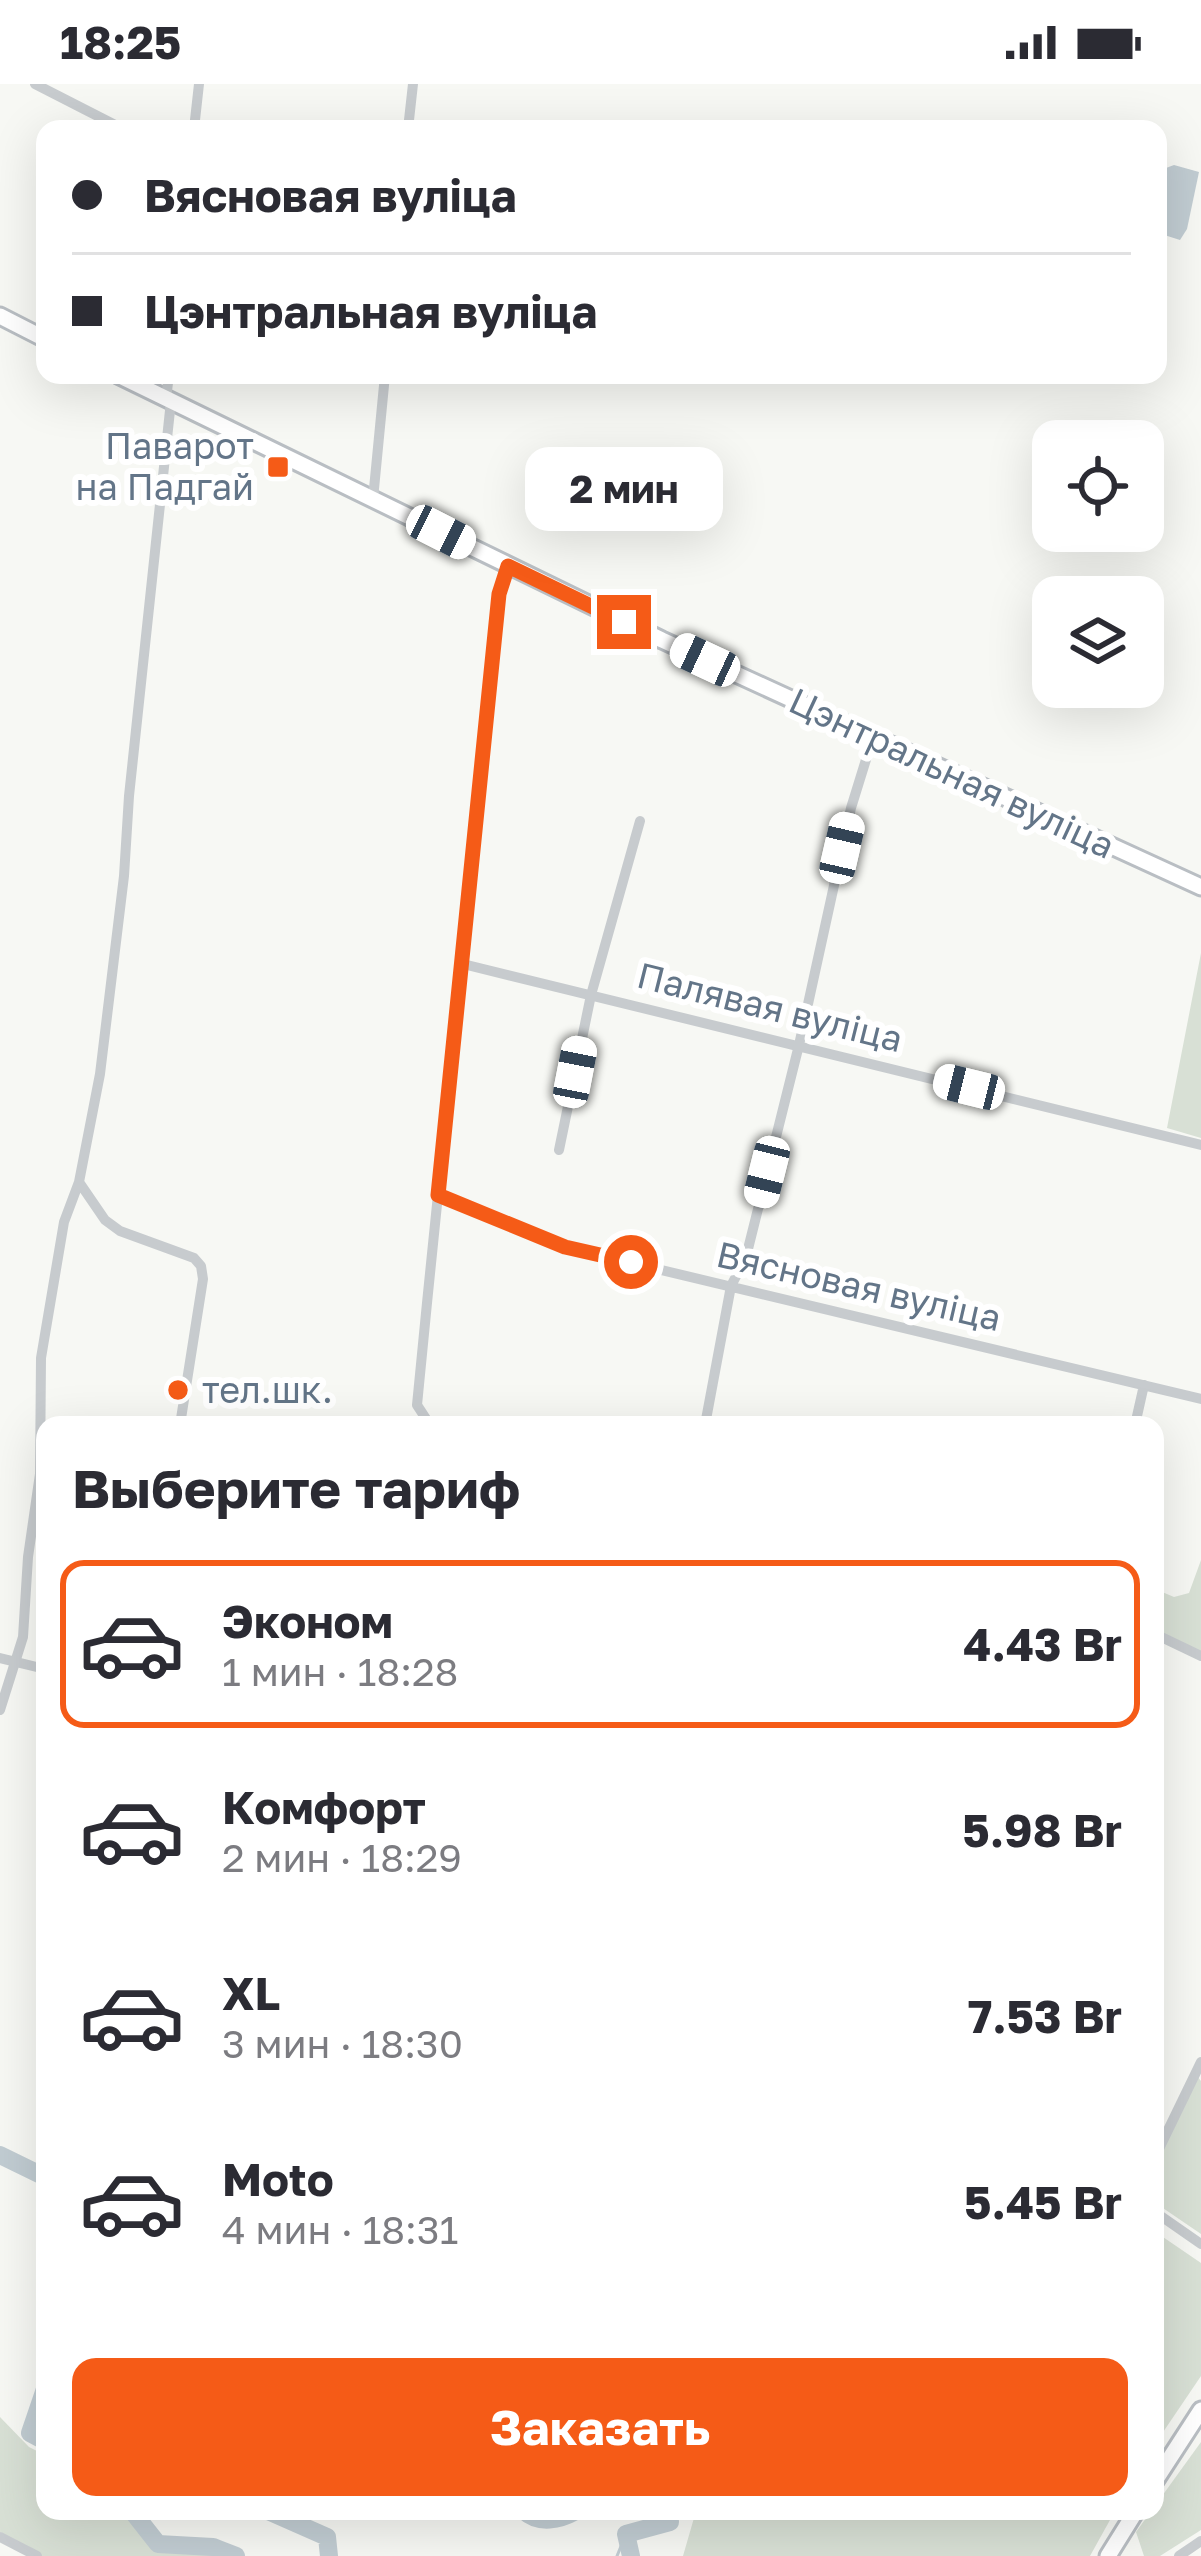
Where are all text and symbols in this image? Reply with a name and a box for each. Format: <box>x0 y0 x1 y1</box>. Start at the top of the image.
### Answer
text: 18:25 <box>60 15 181 69</box>
text: Вясновая вуліца <box>144 168 517 222</box>
text: Цэнтральная вуліца <box>144 284 597 338</box>
map controls <box>1032 420 1164 708</box>
button: locate <box>1032 420 1164 552</box>
place label: Паварот на Падгай <box>75 424 254 508</box>
callout: 2 мин <box>525 448 723 532</box>
marker: Паварот на Падгай <box>265 454 291 480</box>
text: 2 мин <box>569 465 679 512</box>
car <box>401 500 481 564</box>
button: layers <box>1032 576 1164 708</box>
route end <box>597 595 651 649</box>
car <box>665 628 745 692</box>
street label: Цэнтральная вуліца <box>783 678 1121 867</box>
car <box>816 809 868 887</box>
street label: Палявая вуліца <box>633 953 907 1060</box>
car <box>550 1033 600 1111</box>
car <box>930 1061 1008 1113</box>
car <box>741 1133 793 1211</box>
street label: Вясновая вуліца <box>713 1232 1005 1339</box>
route start <box>604 1235 658 1289</box>
place label: тел.шк. <box>202 1368 333 1411</box>
marker: тел.шк. <box>165 1377 191 1403</box>
text: Выберите тариф <box>72 1455 520 1520</box>
icon: car <box>78 1590 186 1698</box>
text: Эконом <box>222 1594 393 1648</box>
text: 4.43 Br <box>963 1617 1122 1671</box>
text: 1 мин · 18:28 <box>222 1648 458 1695</box>
icon: car <box>78 1776 186 1884</box>
text: Комфорт <box>222 1780 426 1834</box>
text: 5.98 Br <box>962 1803 1122 1857</box>
text: 2 мин · 18:29 <box>222 1834 462 1881</box>
icon: car <box>78 1962 186 2070</box>
text: XL <box>222 1966 280 2020</box>
text: 7.53 Br <box>968 1989 1122 2043</box>
text: 3 мин · 18:30 <box>222 2020 463 2067</box>
icon: car <box>78 2148 186 2256</box>
text: Moto <box>222 2152 334 2206</box>
text: 5.45 Br <box>964 2175 1122 2229</box>
text: 4 мин · 18:31 <box>222 2206 459 2253</box>
button: Заказать <box>72 2358 1128 2496</box>

